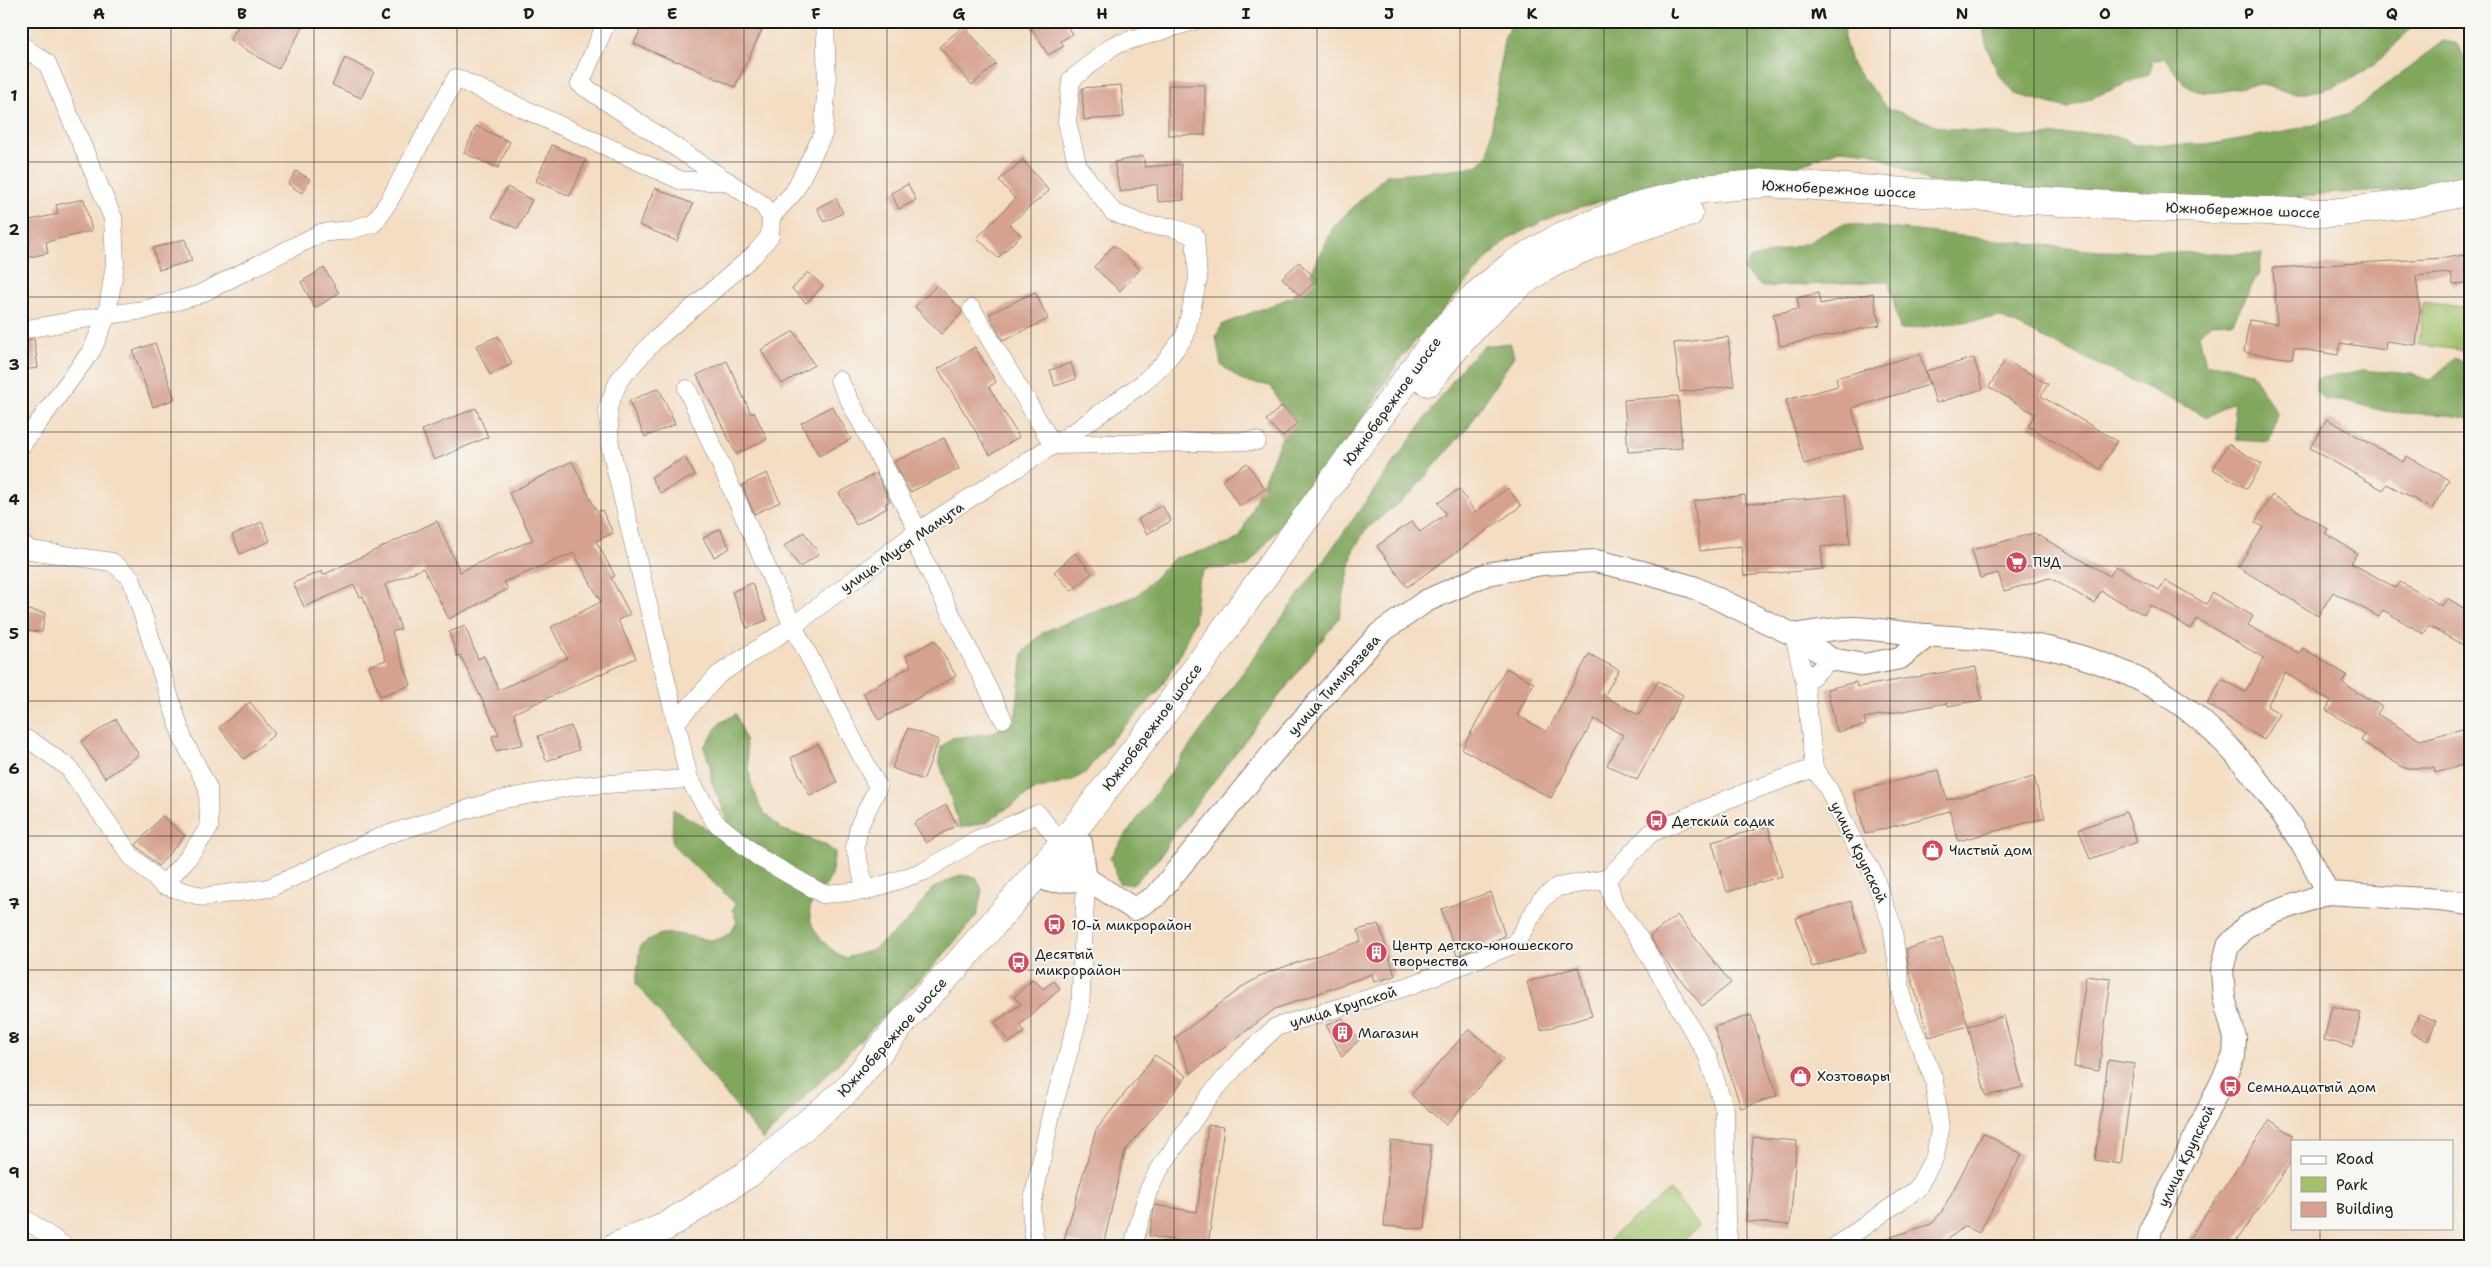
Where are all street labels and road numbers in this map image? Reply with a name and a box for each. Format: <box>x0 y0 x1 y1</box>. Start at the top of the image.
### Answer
street label: Южнобережное шоссе <box>1761 176 1917 202</box>
street label: Южнобережное шоссе <box>2165 198 2321 222</box>
street label: Южнобережное шоссе <box>1339 333 1445 469</box>
street label: улица Мусы Мамута <box>837 497 967 596</box>
street label: улица Тимирязева <box>1284 631 1384 739</box>
street label: Южнобережное шоссе <box>1098 660 1206 794</box>
street label: улица Крупской <box>1827 798 1891 906</box>
street label: Южнобережное шоссе <box>834 973 951 1101</box>
street label: улица Крупской <box>1287 982 1399 1032</box>
street label: улица Крупской <box>2154 1102 2218 1210</box>

